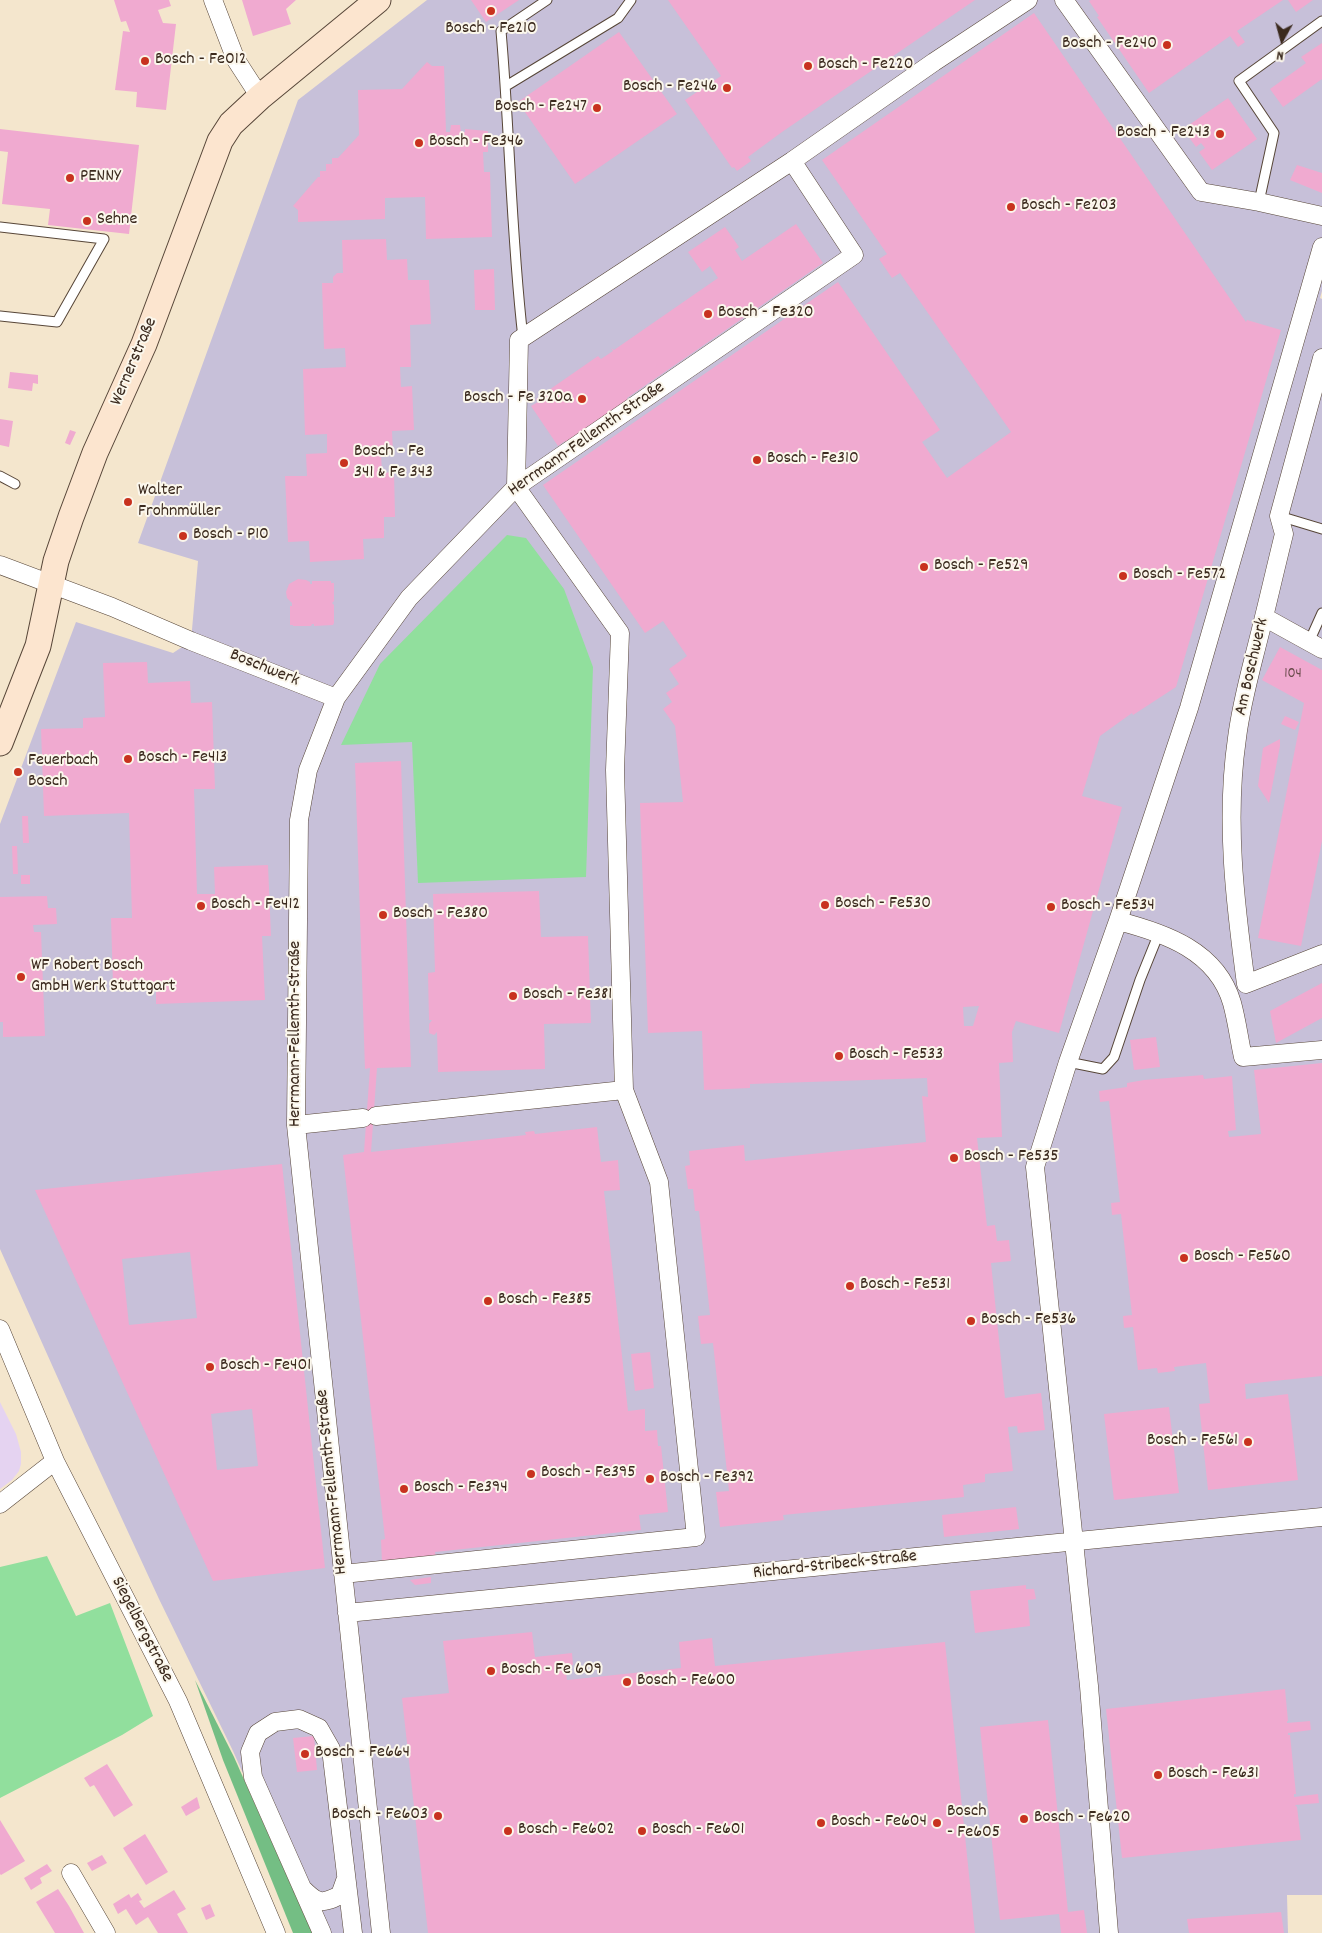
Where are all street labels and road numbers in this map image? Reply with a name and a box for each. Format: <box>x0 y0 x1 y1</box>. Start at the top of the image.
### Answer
street label: Wernerstraße <box>107 315 163 409</box>
street label: Herrmann-Fellemth-Straße <box>505 378 669 502</box>
street label: Am Boschwerk <box>1231 616 1275 718</box>
street label: Boschwerk <box>226 645 302 693</box>
street label: Herrmann-Fellemth-Straße <box>286 941 308 1127</box>
street label: Herrmann-Fellemth-Straße <box>313 1388 353 1576</box>
street label: Richard-Stribeck-Straße <box>752 1547 918 1585</box>
street label: Siegelbergstraße <box>105 1574 177 1686</box>

